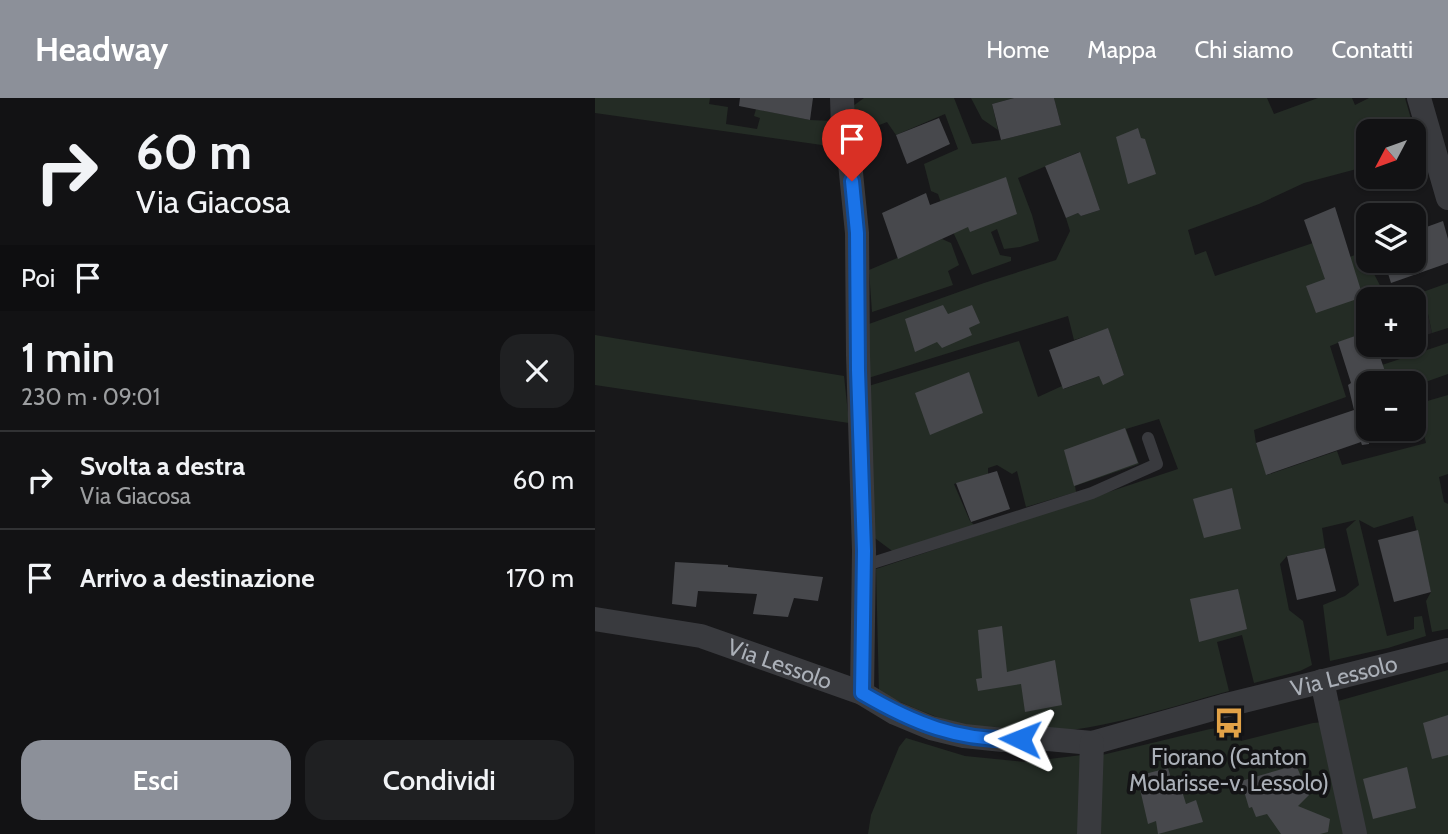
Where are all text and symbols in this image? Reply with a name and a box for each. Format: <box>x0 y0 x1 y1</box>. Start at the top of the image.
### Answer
text: Headway <box>35 29 168 69</box>
text: Home <box>986 35 1049 64</box>
text: Mappa <box>1087 35 1156 64</box>
text: Chi siamo <box>1194 35 1293 64</box>
text: Contatti <box>1331 35 1413 64</box>
pin <box>822 109 882 181</box>
north arrow <box>1356 119 1426 189</box>
map controls <box>1356 119 1426 441</box>
icon: arrive <box>833 120 871 158</box>
text: 60 m <box>136 122 252 181</box>
icon: right <box>21 126 112 217</box>
text: Via Giacosa <box>136 182 290 221</box>
button: layers <box>1356 203 1426 273</box>
icon: arrive <box>69 259 107 297</box>
text: Poi <box>21 262 55 294</box>
button: + <box>1356 287 1426 357</box>
text: 1 min <box>21 331 115 383</box>
button: close <box>500 334 574 408</box>
button: − <box>1356 371 1426 441</box>
text: 230 m · 09:01 <box>21 383 160 411</box>
text: Svolta a destra <box>80 450 245 482</box>
icon: right <box>21 461 59 499</box>
text: 60 m <box>512 464 574 496</box>
text: Via Giacosa <box>80 482 191 510</box>
icon: arrive <box>21 559 59 597</box>
text: Arrivo a destinazione <box>80 562 315 594</box>
text: 170 m <box>506 562 574 594</box>
street label: Via Lessolo <box>724 633 836 695</box>
street label: Via Lessolo <box>1288 649 1400 703</box>
position arrow <box>983 702 1057 776</box>
bus stop icon: Fiorano (Canton Molarisse-v. Lessolo) <box>1212 706 1246 740</box>
button: Esci <box>21 740 291 820</box>
button: Condividi <box>305 740 574 820</box>
place label: Fiorano (Canton Molarisse-v. Lessolo) <box>1129 743 1329 797</box>

